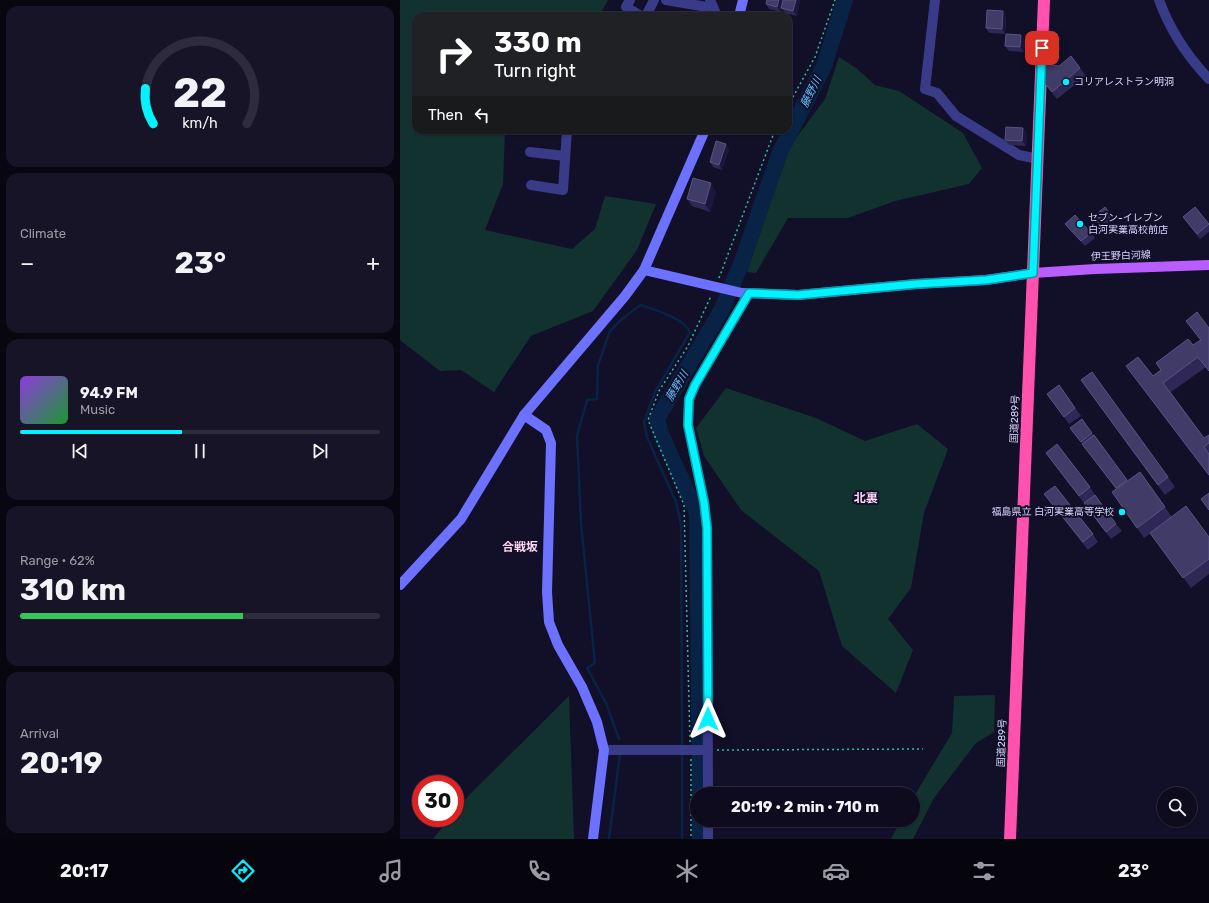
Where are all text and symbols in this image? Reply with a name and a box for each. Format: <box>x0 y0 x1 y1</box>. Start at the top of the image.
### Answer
text: 330 m <box>494 26 582 59</box>
icon: right <box>428 28 480 80</box>
pin <box>1025 31 1059 65</box>
icon: arrive <box>1031 37 1053 59</box>
text: Turn right <box>494 60 576 82</box>
text: 22 <box>173 68 227 117</box>
water label: 藤野川 <box>798 73 825 110</box>
place label: コリアレストラン明洞 <box>1074 76 1174 88</box>
marker: コリアレストラン明洞 <box>1061 77 1071 87</box>
icon: left <box>471 104 493 126</box>
text: Then <box>428 106 463 124</box>
text: km/h <box>182 115 218 132</box>
place label: セブン-イレブン 白河実業高校前店 <box>1088 212 1168 236</box>
marker: セブン-イレブン 白河実業高校前店 <box>1075 219 1085 229</box>
text: Climate <box>20 226 66 241</box>
text: 23° <box>174 245 226 281</box>
street label: 伊王野白河線 <box>1091 249 1151 263</box>
text: − <box>20 250 34 277</box>
text: + <box>366 250 380 277</box>
water label: 藤野川 <box>663 368 692 403</box>
text: 94.9 FM <box>80 384 138 402</box>
street label: 国道289号 <box>1008 395 1022 443</box>
text: Music <box>80 402 115 417</box>
icon: previous <box>69 440 91 462</box>
icon: pause <box>189 440 211 462</box>
icon: next <box>309 440 331 462</box>
district label: 北裏 <box>854 491 878 505</box>
place label: 福島県立 白河実業高等学校 <box>992 506 1114 518</box>
marker: 福島県立 白河実業高等学校 <box>1117 507 1127 517</box>
district label: 合戦坂 <box>502 540 538 554</box>
text: Range · 62% <box>20 553 95 568</box>
text: 310 km <box>20 572 126 608</box>
position arrow <box>687 698 729 740</box>
street label: 国道289号 <box>995 719 1009 767</box>
text: Arrival <box>20 726 59 741</box>
text: 20:19 <box>20 745 103 781</box>
speed limit sign: 30 <box>412 775 464 827</box>
map controls <box>1157 787 1197 827</box>
button: search <box>1157 787 1197 827</box>
text: 20:19 · 2 min · 710 m <box>731 798 879 816</box>
icon: directions <box>229 857 257 885</box>
icon: music <box>377 857 405 885</box>
icon: phone <box>525 857 553 885</box>
icon: climate <box>673 857 701 885</box>
icon: car <box>822 857 850 885</box>
icon: filters <box>970 857 998 885</box>
text: 20:17 <box>60 860 109 882</box>
text: 23° <box>1118 860 1149 882</box>

